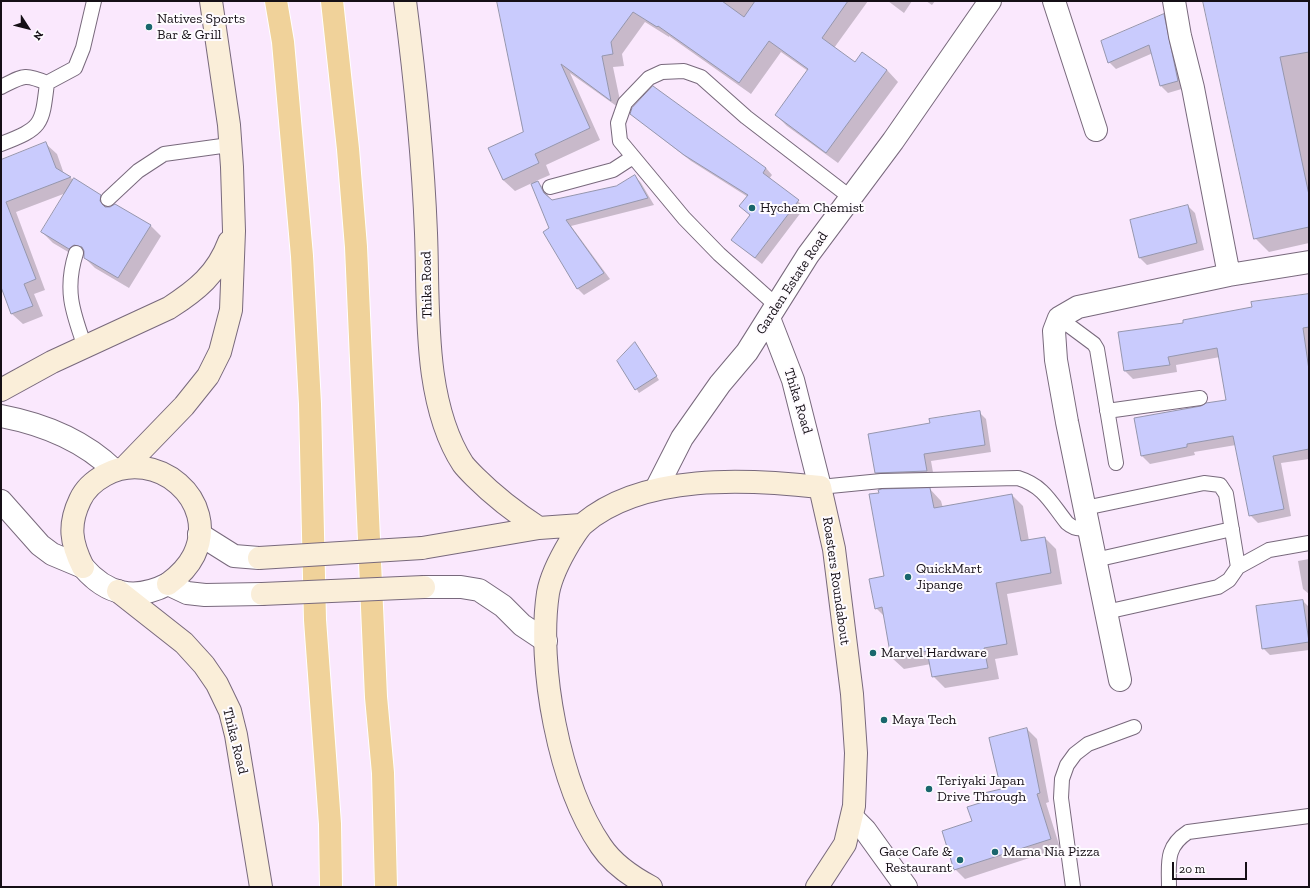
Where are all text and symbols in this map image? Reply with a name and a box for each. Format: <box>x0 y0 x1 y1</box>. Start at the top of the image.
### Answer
north arrow <box>8 8 48 48</box>
place label: Natives Sports Bar & Grill <box>157 11 245 44</box>
marker: Natives Sports Bar & Grill <box>144 22 154 32</box>
text: N <box>30 28 46 43</box>
place label: Hychem Chemist <box>760 200 864 216</box>
marker: Hychem Chemist <box>747 203 757 213</box>
street label: Garden Estate Road <box>753 228 831 338</box>
street label: Thika Road <box>418 251 436 319</box>
street label: Thika Road <box>780 366 816 436</box>
street label: Roasters Roundabout <box>819 516 853 646</box>
place label: QuickMart Jipange <box>916 561 982 594</box>
marker: QuickMart Jipange <box>903 572 913 582</box>
place label: Marvel Hardware <box>881 645 987 661</box>
marker: Marvel Hardware <box>868 648 878 658</box>
street label: Thika Road <box>219 706 251 776</box>
place label: Maya Tech <box>892 712 956 728</box>
marker: Maya Tech <box>879 715 889 725</box>
place label: Teriyaki Japan Drive Through <box>937 773 1026 806</box>
marker: Teriyaki Japan Drive Through <box>924 784 934 794</box>
place label: Gace Cafe & Restaurant <box>879 844 952 876</box>
place label: Mama Nia Pizza <box>1003 844 1100 860</box>
marker: Mama Nia Pizza <box>990 847 1000 857</box>
scale bar <box>1174 854 1249 880</box>
marker: Gace Cafe & Restaurant <box>955 855 965 865</box>
text: 20 m <box>1179 862 1205 876</box>

